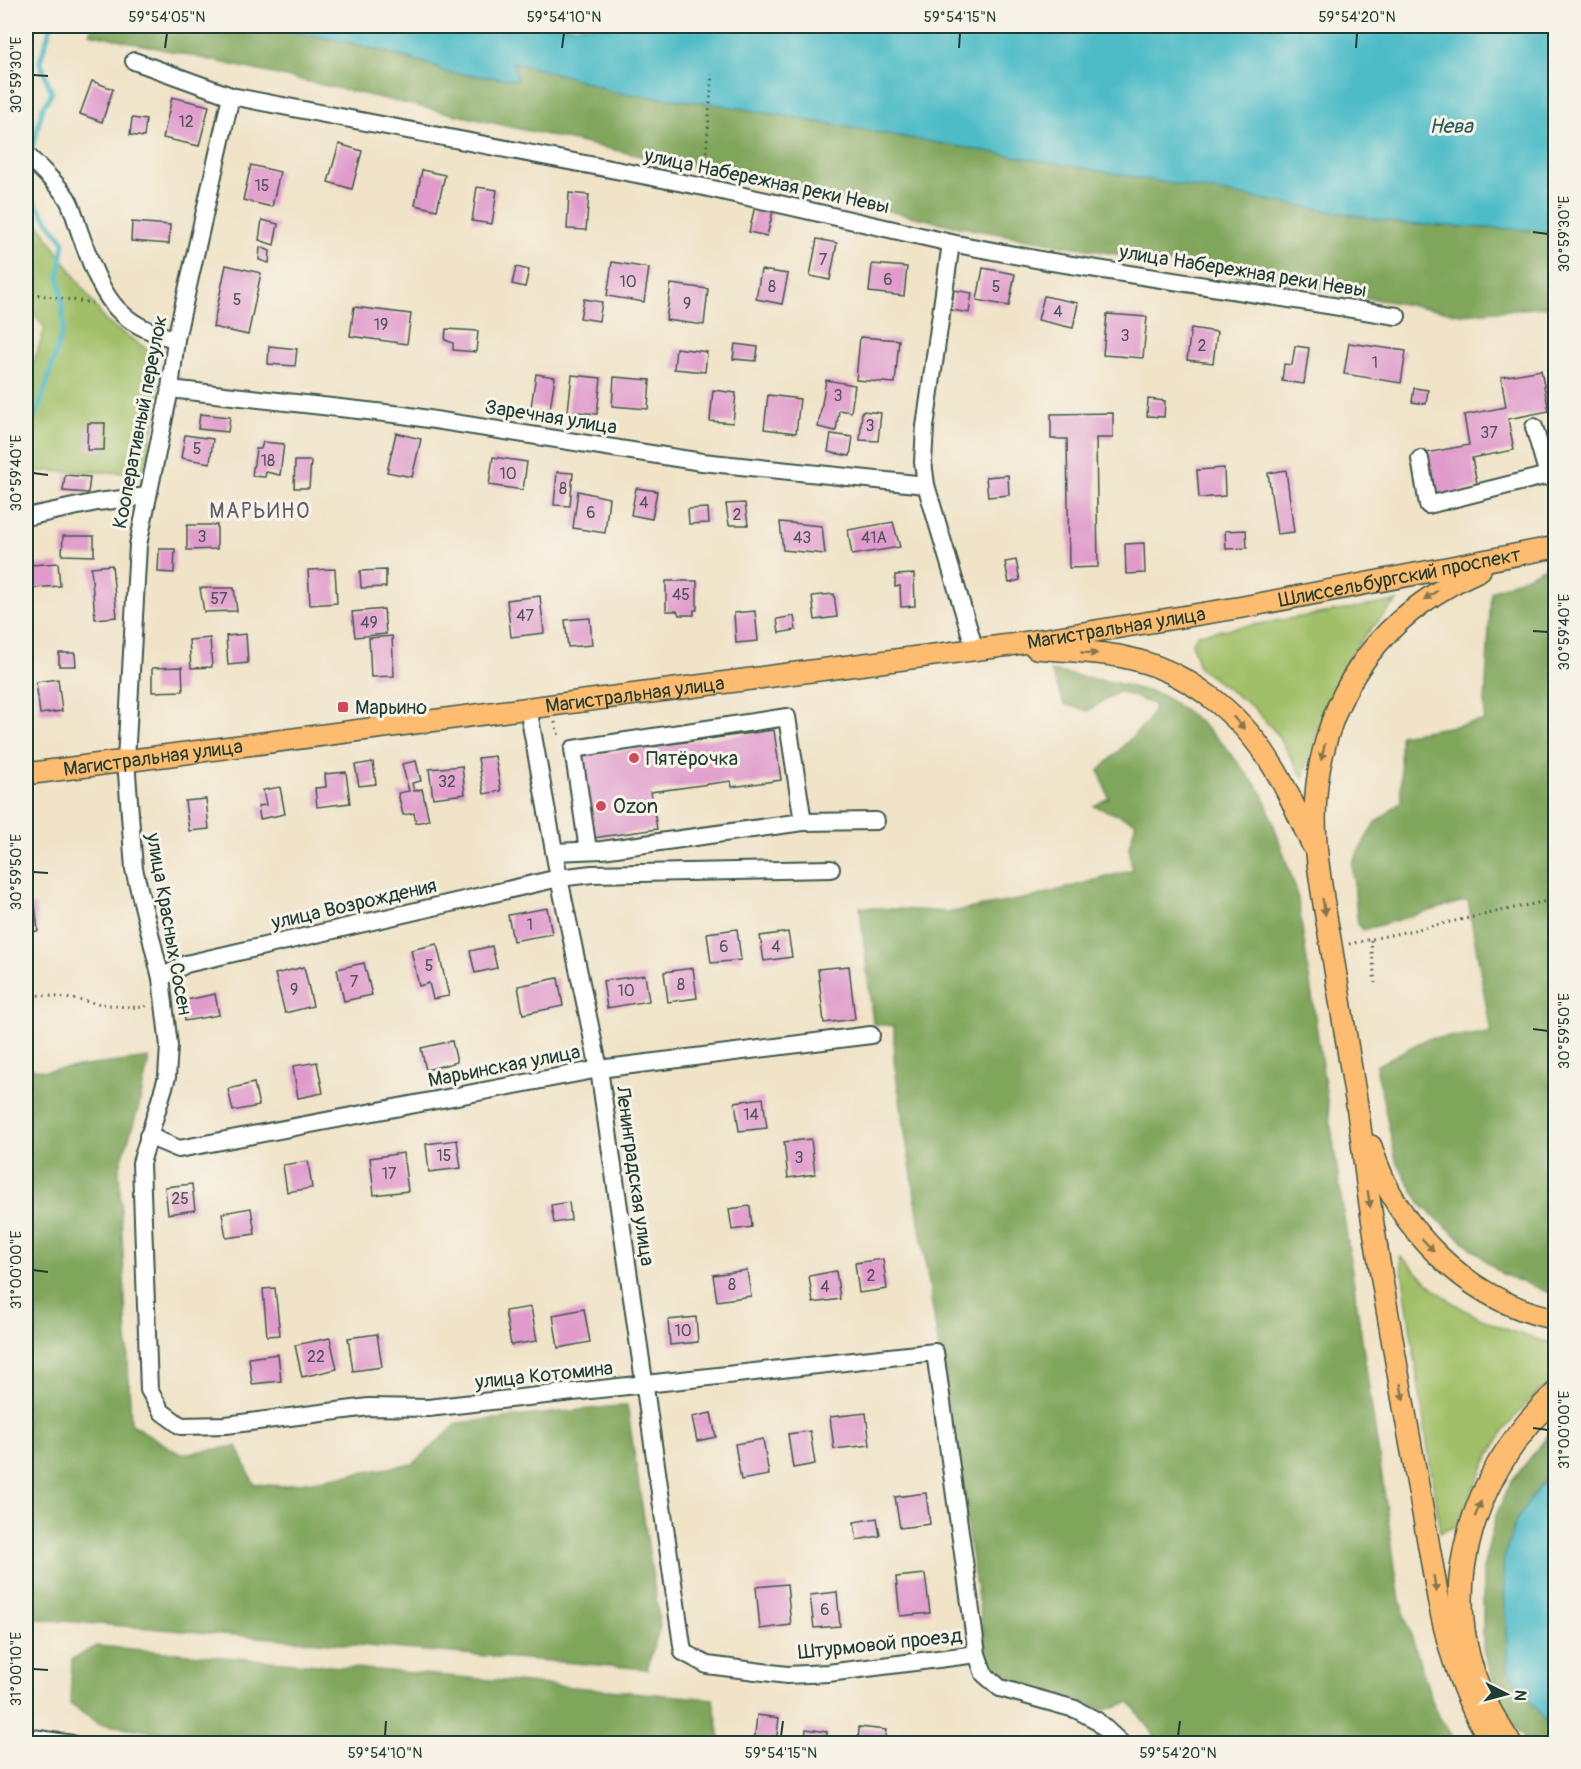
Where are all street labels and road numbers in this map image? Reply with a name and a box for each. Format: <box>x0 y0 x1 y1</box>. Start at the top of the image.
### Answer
street label: улица Набережная реки Невы <box>641 143 892 219</box>
street label: улица Набережная реки Невы <box>1117 239 1368 303</box>
street label: Кооперативный переулок <box>107 313 173 531</box>
street label: Заречная улица <box>483 394 619 440</box>
street label: Шлиссельбургский проспект <box>1276 541 1523 612</box>
street label: Магистральная улица <box>1025 601 1207 655</box>
street label: Магистральная улица <box>544 670 726 718</box>
street label: Магистральная улица <box>62 733 244 781</box>
street label: улица Красных Сосен <box>140 830 197 1017</box>
street label: улица Возрождения <box>268 873 439 935</box>
street label: Марьинская улица <box>426 1039 582 1093</box>
street label: Ленинградская улица <box>610 1083 660 1268</box>
street label: улица Котомина <box>473 1355 614 1395</box>
street label: Штурмовой проезд <box>797 1623 963 1665</box>

